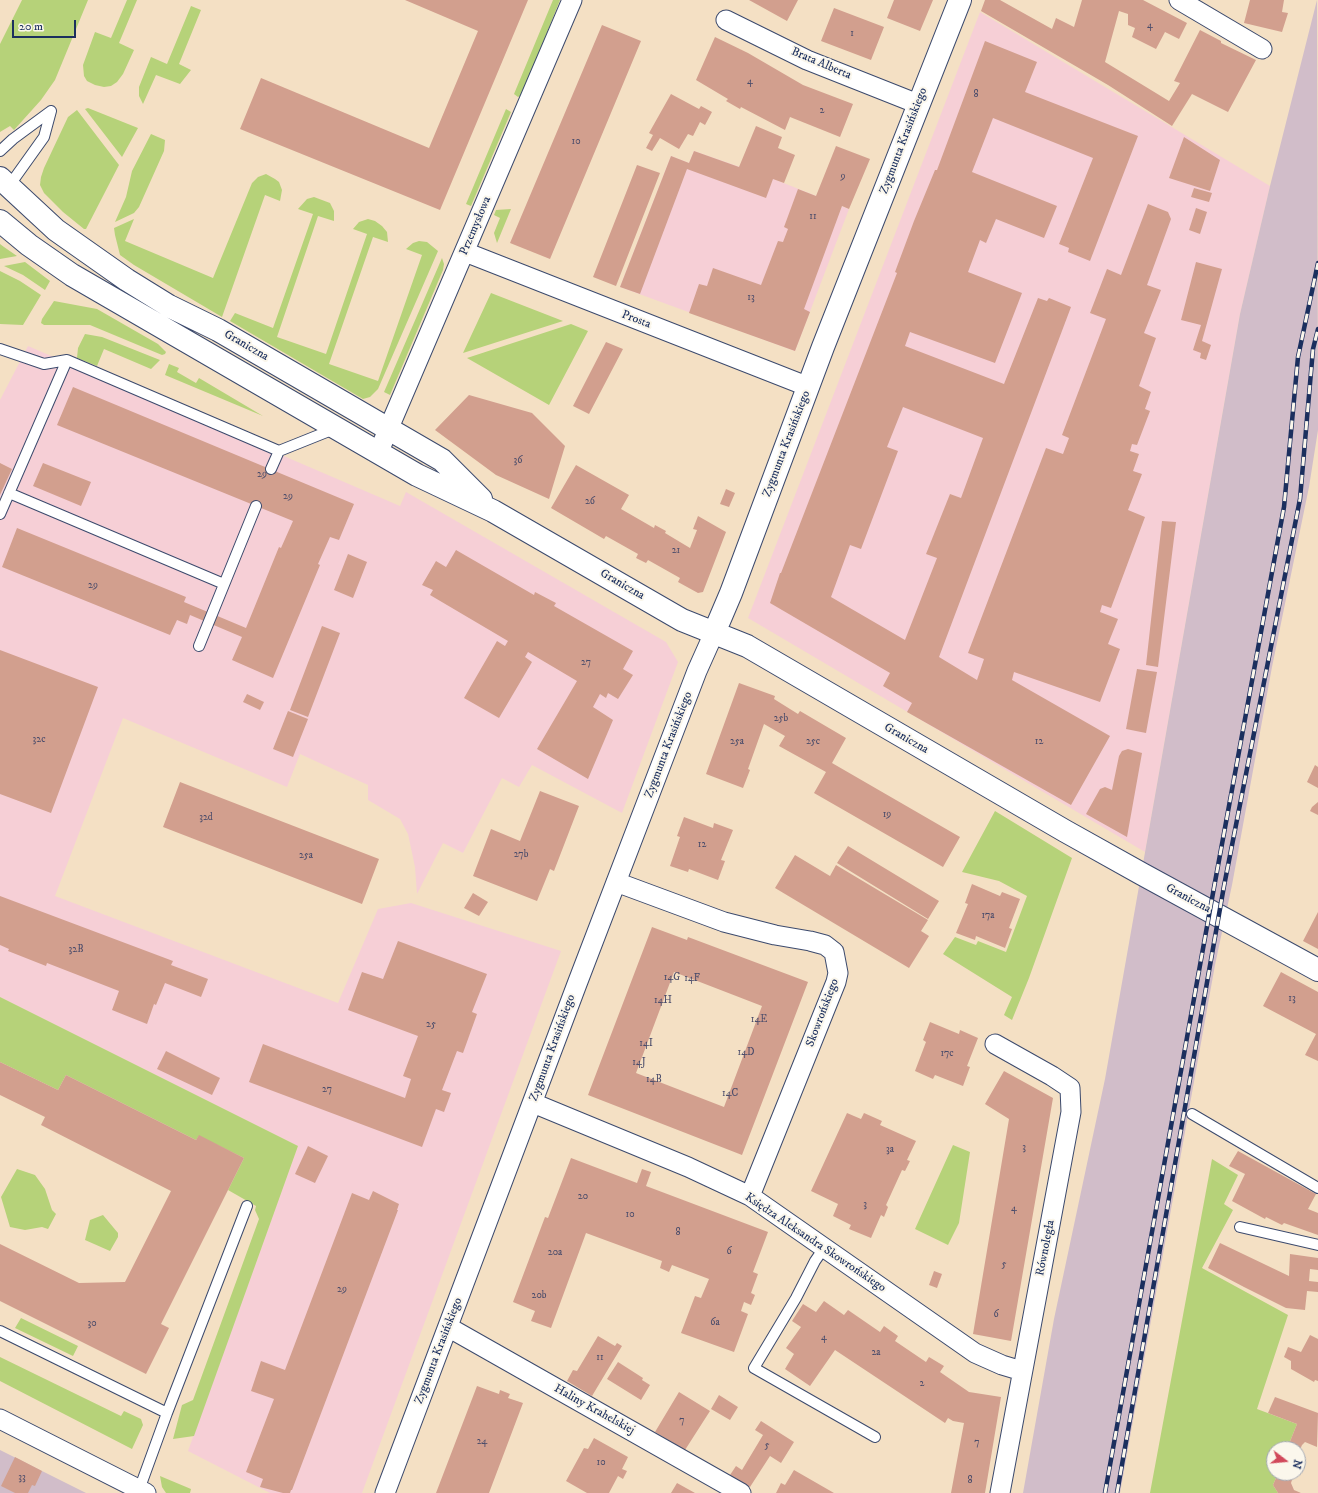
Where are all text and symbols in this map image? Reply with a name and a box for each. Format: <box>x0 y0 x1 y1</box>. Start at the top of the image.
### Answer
scale bar <box>14 12 78 38</box>
text: 20 m <box>19 19 43 34</box>
house number: 4 <box>1147 20 1153 32</box>
house number: 1 <box>850 28 854 40</box>
street label: Brata Alberta <box>789 45 853 83</box>
house number: 4 <box>747 76 753 88</box>
street label: Zygmunta Krasińskiego <box>877 86 931 196</box>
house number: 8 <box>973 89 979 101</box>
house number: 2 <box>820 105 824 117</box>
house number: 10 <box>571 136 581 148</box>
house number: 9 <box>841 171 845 183</box>
street label: Przemysłowa <box>457 194 495 258</box>
house number: 11 <box>809 211 817 223</box>
house number: 13 <box>747 292 755 304</box>
street label: Prosta <box>619 308 653 332</box>
street label: Graniczna <box>221 328 271 364</box>
street label: Zygmunta Krasińskiego <box>760 389 814 499</box>
house number: 36 <box>514 455 522 467</box>
house number: 29 <box>257 469 267 481</box>
house number: 29 <box>283 491 293 503</box>
house number: 26 <box>585 496 595 508</box>
house number: 21 <box>672 545 680 557</box>
street label: Graniczna <box>597 567 647 603</box>
house number: 29 <box>88 580 98 592</box>
house number: 27 <box>581 657 591 669</box>
street label: Zygmunta Krasińskiego <box>642 690 696 800</box>
house number: 25b <box>774 713 788 725</box>
street label: Graniczna <box>881 721 931 757</box>
house number: 32c <box>33 734 45 746</box>
house number: 25a <box>730 736 744 748</box>
house number: 25c <box>806 736 820 748</box>
house number: 12 <box>1035 736 1043 748</box>
house number: 19 <box>883 809 891 821</box>
house number: 32d <box>199 812 213 824</box>
house number: 12 <box>698 839 706 851</box>
house number: 27b <box>514 849 528 861</box>
house number: 25a <box>299 850 313 862</box>
street label: Graniczna <box>1163 881 1213 917</box>
house number: 17a <box>981 910 995 922</box>
house number: 32B <box>69 944 83 956</box>
house number: 14G <box>664 972 680 984</box>
house number: 14F <box>684 973 700 985</box>
street label: Skowrońskiego <box>803 977 843 1049</box>
street label: Zygmunta Krasińskiego <box>527 993 579 1103</box>
house number: 13 <box>1288 993 1296 1005</box>
house number: 14H <box>654 995 672 1007</box>
house number: 14E <box>751 1014 767 1026</box>
house number: 25 <box>426 1019 436 1031</box>
house number: 14I <box>639 1038 653 1050</box>
house number: 14D <box>738 1047 754 1059</box>
house number: 17c <box>940 1048 954 1060</box>
house number: 14J <box>632 1057 646 1069</box>
house number: 14B <box>646 1074 662 1086</box>
house number: 27 <box>322 1084 332 1096</box>
house number: 14C <box>722 1088 738 1100</box>
house number: 3 <box>1022 1142 1026 1154</box>
house number: 3a <box>886 1144 894 1156</box>
street label: Księdza Aleksandra Skowrońskiego <box>742 1190 888 1296</box>
house number: 20 <box>578 1191 588 1203</box>
house number: 3 <box>863 1199 867 1211</box>
house number: 4 <box>1011 1203 1017 1215</box>
house number: 10 <box>625 1209 635 1221</box>
street label: Równoległa <box>1034 1219 1058 1277</box>
house number: 8 <box>675 1227 681 1239</box>
house number: 6 <box>726 1246 732 1258</box>
house number: 20a <box>548 1247 562 1259</box>
house number: 5 <box>1002 1259 1006 1271</box>
house number: 29 <box>337 1284 347 1296</box>
house number: 20b <box>532 1290 546 1302</box>
street label: Zygmunta Krasińskiego <box>412 1296 466 1406</box>
house number: 6 <box>993 1309 999 1321</box>
house number: 6a <box>710 1317 720 1329</box>
house number: 30 <box>87 1318 97 1330</box>
house number: 4 <box>821 1332 827 1344</box>
house number: 2a <box>871 1347 881 1359</box>
house number: 11 <box>596 1352 604 1364</box>
house number: 2 <box>920 1378 924 1390</box>
street label: Haliny Krahelskiej <box>551 1382 637 1438</box>
house number: 7 <box>679 1415 685 1427</box>
house number: 24 <box>477 1436 487 1448</box>
house number: 7 <box>974 1437 980 1449</box>
house number: 5 <box>765 1440 769 1452</box>
north arrow <box>1266 1441 1306 1481</box>
house number: 10 <box>596 1457 606 1469</box>
text: N <box>1289 1458 1305 1470</box>
house number: 33 <box>18 1472 26 1484</box>
house number: 8 <box>967 1475 973 1487</box>

